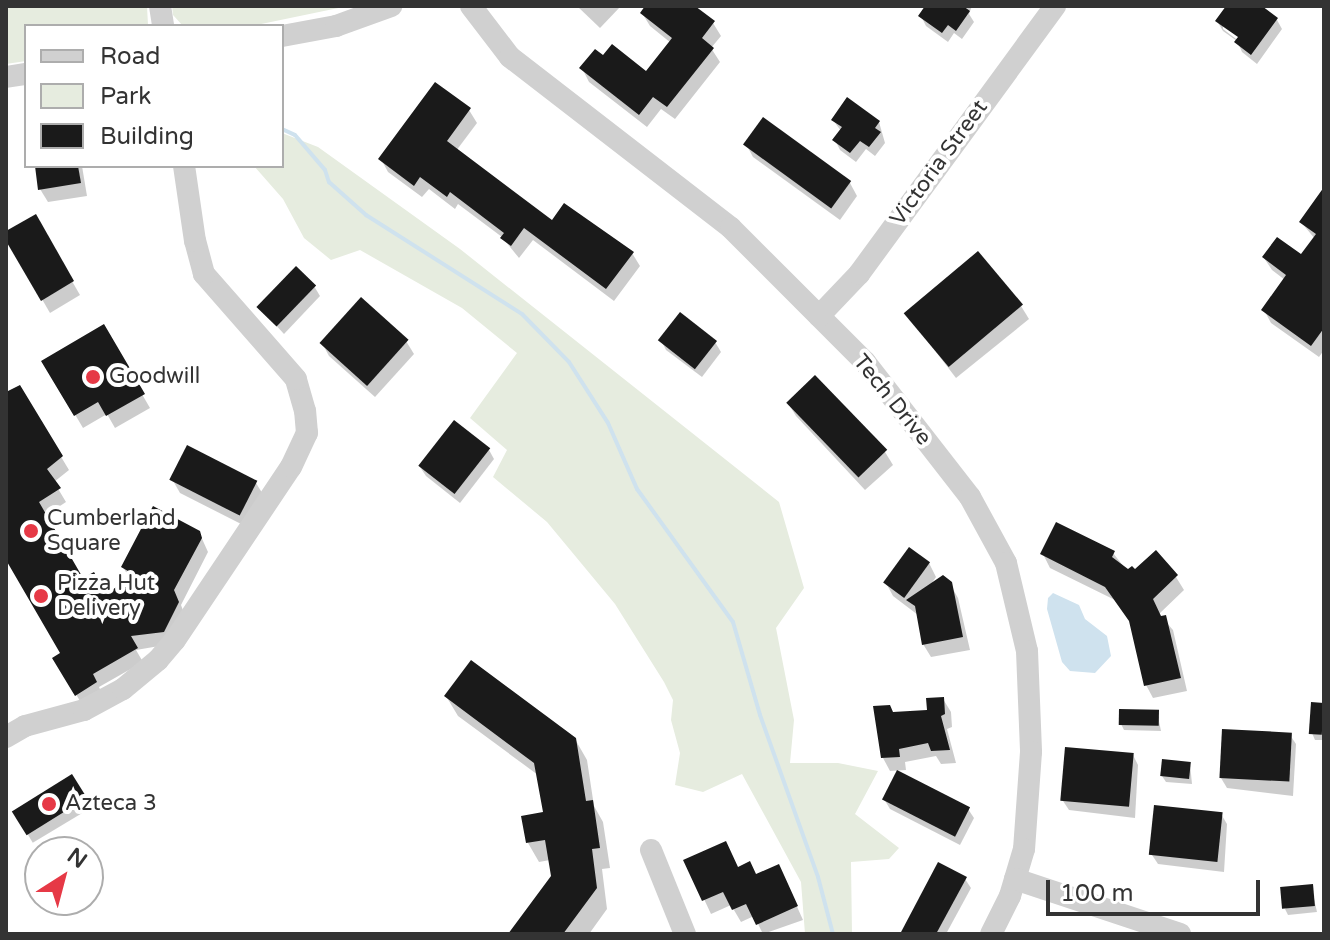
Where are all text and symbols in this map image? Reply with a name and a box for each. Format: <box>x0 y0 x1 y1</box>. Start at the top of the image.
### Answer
legend <box>24 24 284 168</box>
text: Road <box>100 42 160 71</box>
text: Park <box>100 82 151 111</box>
street label: Victoria Street <box>885 95 993 231</box>
text: Building <box>100 122 194 151</box>
street label: Tech Drive <box>847 349 937 451</box>
place label: Goodwill <box>109 364 200 390</box>
marker: Goodwill <box>84 368 102 386</box>
place label: Cumberland Square <box>47 505 176 556</box>
marker: Cumberland Square <box>22 522 40 540</box>
place label: Pizza Hut Delivery <box>57 570 155 622</box>
marker: Pizza Hut Delivery <box>32 587 50 605</box>
place label: Azteca 3 <box>65 791 157 817</box>
marker: Azteca 3 <box>40 795 58 813</box>
north arrow <box>24 836 104 916</box>
text: N <box>62 842 92 874</box>
scale bar <box>1050 864 1264 914</box>
text: 100 m <box>1060 879 1134 908</box>

